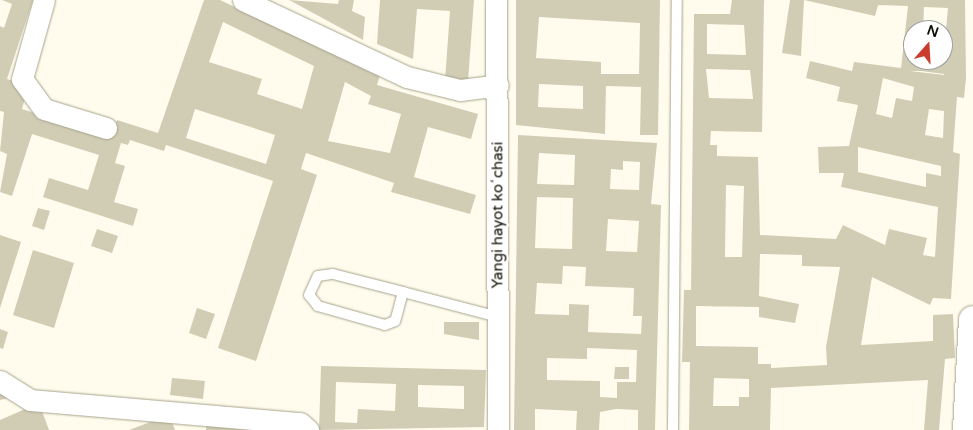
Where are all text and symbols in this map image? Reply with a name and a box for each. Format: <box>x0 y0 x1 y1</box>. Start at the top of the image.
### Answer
north arrow <box>903 20 953 70</box>
text: N <box>925 21 941 41</box>
street label: Yangi hayot koʻchasi <box>489 142 507 288</box>

